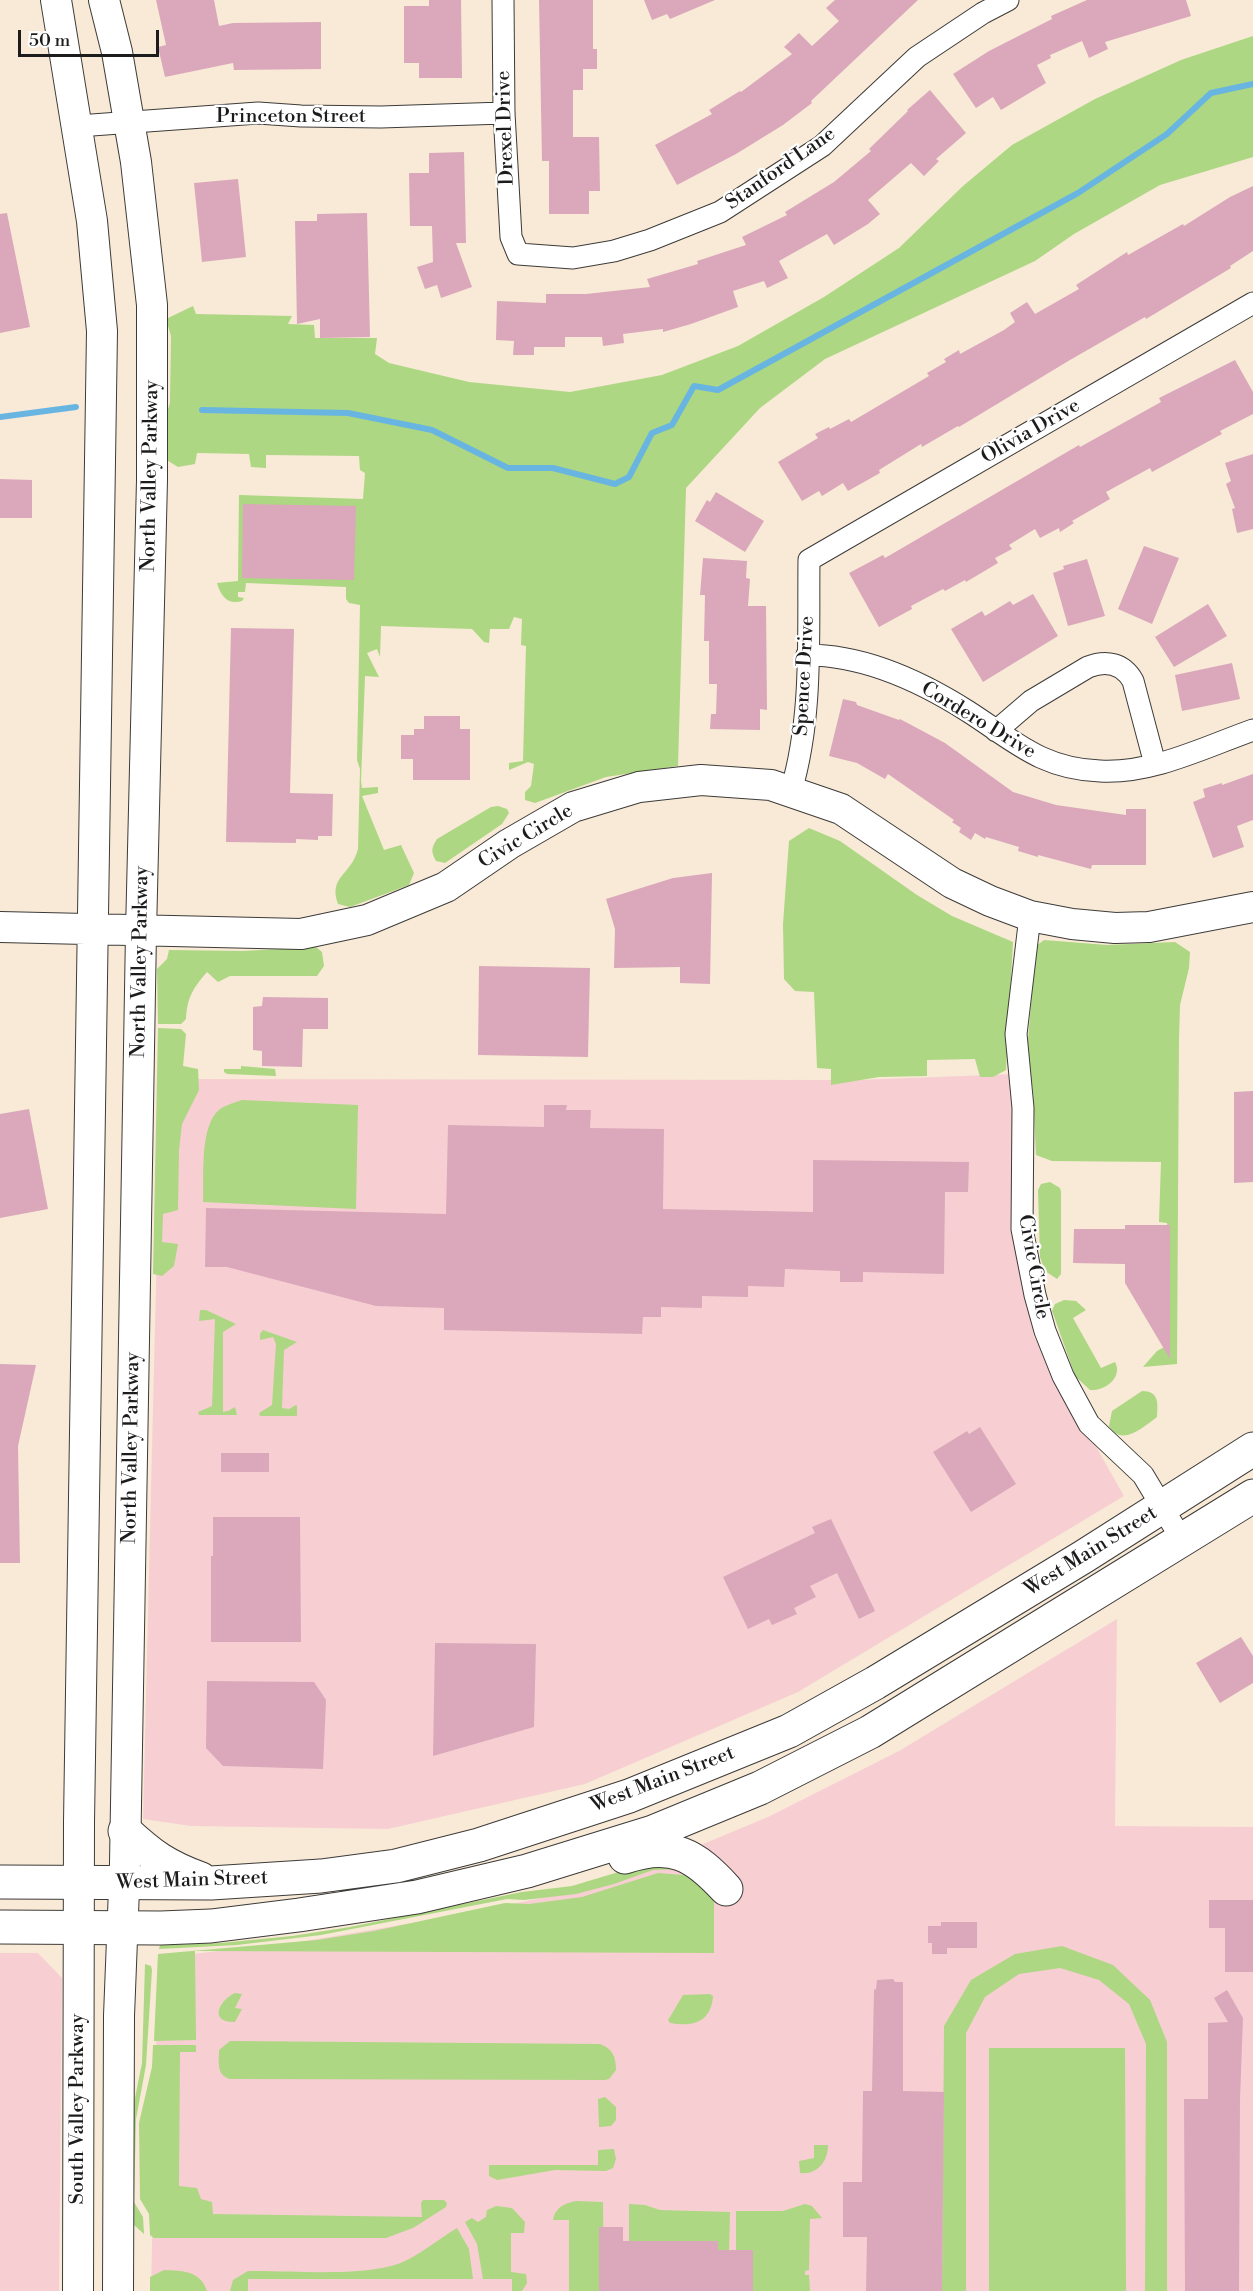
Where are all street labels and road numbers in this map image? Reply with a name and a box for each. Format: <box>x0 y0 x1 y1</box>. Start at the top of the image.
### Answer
street label: Drexel Drive <box>492 70 520 186</box>
street label: Princeton Street <box>216 105 366 129</box>
street label: Stanford Lane <box>722 122 840 216</box>
street label: North Valley Parkway <box>137 380 165 572</box>
street label: Olivia Drive <box>977 394 1085 470</box>
street label: Spence Drive <box>790 615 820 737</box>
street label: Cordero Drive <box>916 677 1040 765</box>
street label: Civic Circle <box>474 799 578 875</box>
street label: North Valley Parkway <box>127 866 155 1058</box>
street label: Civic Circle <box>1012 1213 1054 1321</box>
street label: North Valley Parkway <box>118 1352 146 1544</box>
street label: West Main Street <box>1020 1502 1162 1602</box>
street label: West Main Street <box>588 1742 738 1818</box>
street label: West Main Street <box>116 1866 268 1896</box>
street label: South Valley Parkway <box>66 2013 90 2205</box>

